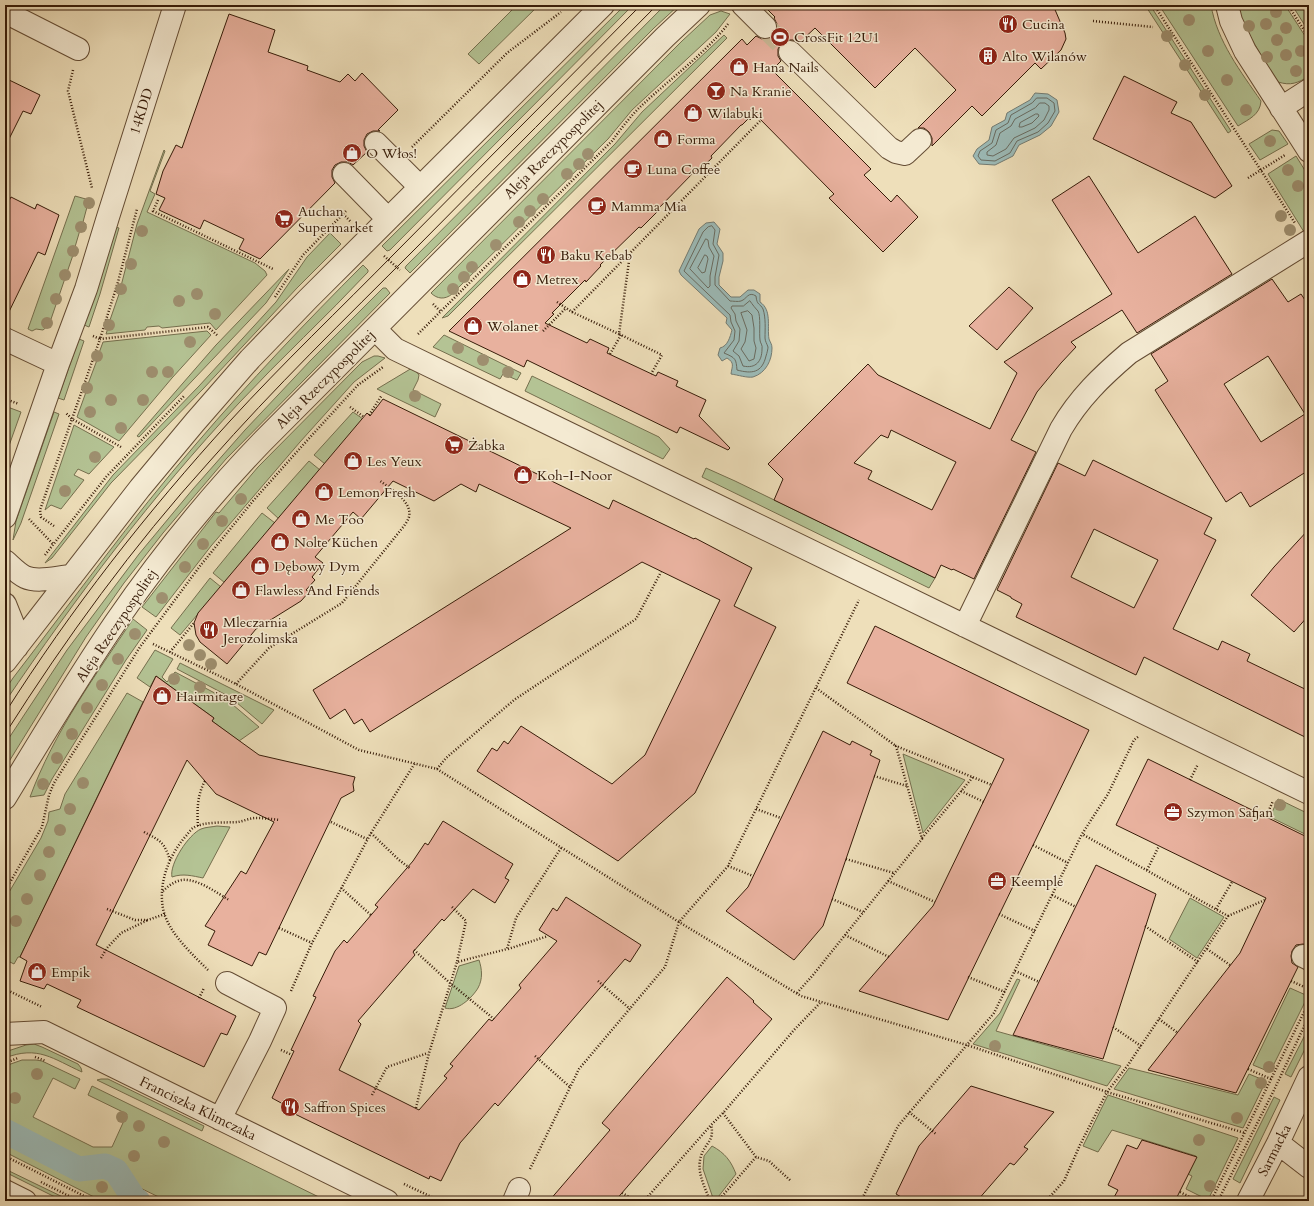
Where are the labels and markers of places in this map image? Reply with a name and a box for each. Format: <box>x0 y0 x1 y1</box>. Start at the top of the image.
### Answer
restaurant icon: Cucina <box>997 13 1019 35</box>
place label: Cucina <box>1022 15 1065 34</box>
sports icon: CrossFit 12U1 <box>769 26 791 48</box>
place label: CrossFit 12U1 <box>794 28 880 47</box>
building icon: Alto Wilanów <box>977 45 999 67</box>
place label: Alto Wilanów <box>1002 47 1088 66</box>
shop icon: Hana Nails <box>728 56 750 78</box>
place label: Hana Nails <box>753 58 819 77</box>
bar icon: Na Kranie <box>705 80 727 102</box>
place label: Na Kranie <box>730 82 792 101</box>
shop icon: Wilabuki <box>682 102 704 124</box>
place label: Wilabuki <box>706 104 763 123</box>
shop icon: Forma <box>652 128 674 150</box>
place label: Forma <box>677 130 716 149</box>
shop icon: O Włos! <box>341 142 363 164</box>
place label: O Włos! <box>366 144 417 163</box>
cafe icon: Luna Coffee <box>622 158 644 180</box>
place label: Luna Coffee <box>647 160 720 179</box>
cafe icon: Mamma Mia <box>586 195 608 217</box>
place label: Mamma Mia <box>611 197 687 216</box>
place label: Auchan Supermarket <box>298 202 373 237</box>
supermarket icon: Auchan Supermarket <box>273 208 295 230</box>
restaurant icon: Baku Kebab <box>535 244 557 266</box>
place label: Baku Kebab <box>560 246 632 265</box>
shop icon: Metrex <box>511 268 533 290</box>
place label: Metrex <box>536 270 578 289</box>
shop icon: Wolanet <box>462 315 484 337</box>
place label: Wolanet <box>486 317 539 336</box>
supermarket icon: Żabka <box>443 434 465 456</box>
place label: Żabka <box>468 436 505 455</box>
shop icon: Les Yeux <box>342 450 364 472</box>
place label: Les Yeux <box>367 452 422 471</box>
shop icon: Koh-I-Noor <box>512 464 534 486</box>
place label: Koh-I-Noor <box>537 466 613 485</box>
shop icon: Lemon Fresh <box>313 481 335 503</box>
place label: Lemon Fresh <box>338 483 416 502</box>
shop icon: Me Too <box>290 508 312 530</box>
place label: Me Too <box>315 510 364 529</box>
shop icon: Nolte Küchen <box>269 531 291 553</box>
place label: Nolte Küchen <box>294 533 378 552</box>
shop icon: Dębowy Dym <box>249 555 271 577</box>
place label: Dębowy Dym <box>274 557 360 576</box>
shop icon: Flawless And Friends <box>230 579 252 601</box>
place label: Flawless And Friends <box>255 581 380 600</box>
place label: Mleczarnia Jerozolimska <box>221 613 298 648</box>
restaurant icon: Mleczarnia Jerozolimska <box>198 619 220 641</box>
shop icon: Hairmitage <box>151 685 173 707</box>
place label: Hairmitage <box>176 687 243 706</box>
office icon: Szymon Safjan <box>1162 801 1184 823</box>
place label: Szymon Safjan <box>1187 803 1273 822</box>
office icon: Keemple <box>986 870 1008 892</box>
place label: Keemple <box>1011 872 1063 891</box>
shop icon: Empik <box>26 961 48 983</box>
place label: Empik <box>51 963 91 982</box>
restaurant icon: Saffron Spices <box>279 1096 301 1118</box>
place label: Saffron Spices <box>304 1098 386 1117</box>

